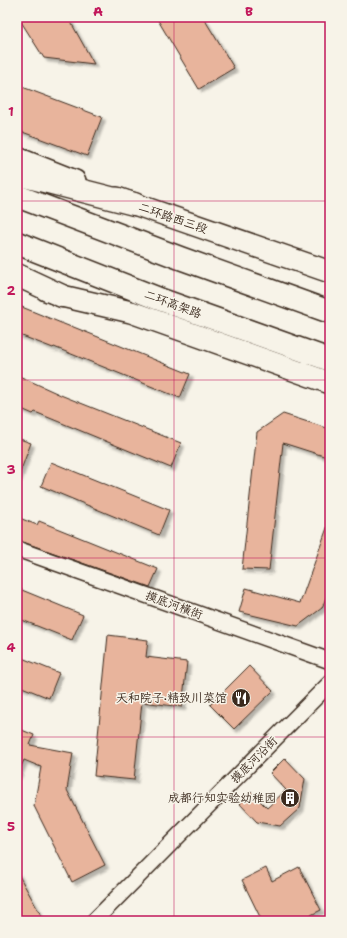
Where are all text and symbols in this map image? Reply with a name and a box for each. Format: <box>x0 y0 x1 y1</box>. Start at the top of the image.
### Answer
text: A <box>93 3 103 20</box>
text: B <box>245 3 253 20</box>
text: 1 <box>8 103 14 120</box>
street label: 二环路西三段 <box>136 199 210 237</box>
text: 2 <box>6 282 16 299</box>
street label: 二环高架路 <box>142 286 204 322</box>
text: 3 <box>6 461 16 478</box>
street label: 摸底河横街 <box>143 587 205 623</box>
text: 4 <box>6 639 16 656</box>
restaurant icon: 天和院子·精致川菜馆 <box>230 687 252 709</box>
place label: 天和院子·精致川菜馆 <box>116 690 227 706</box>
street label: 摸底河沿街 <box>227 733 281 787</box>
building icon: 成都行知实验幼稚园 <box>279 787 301 809</box>
place label: 成都行知实验幼稚园 <box>168 790 276 806</box>
text: 5 <box>7 818 15 835</box>

